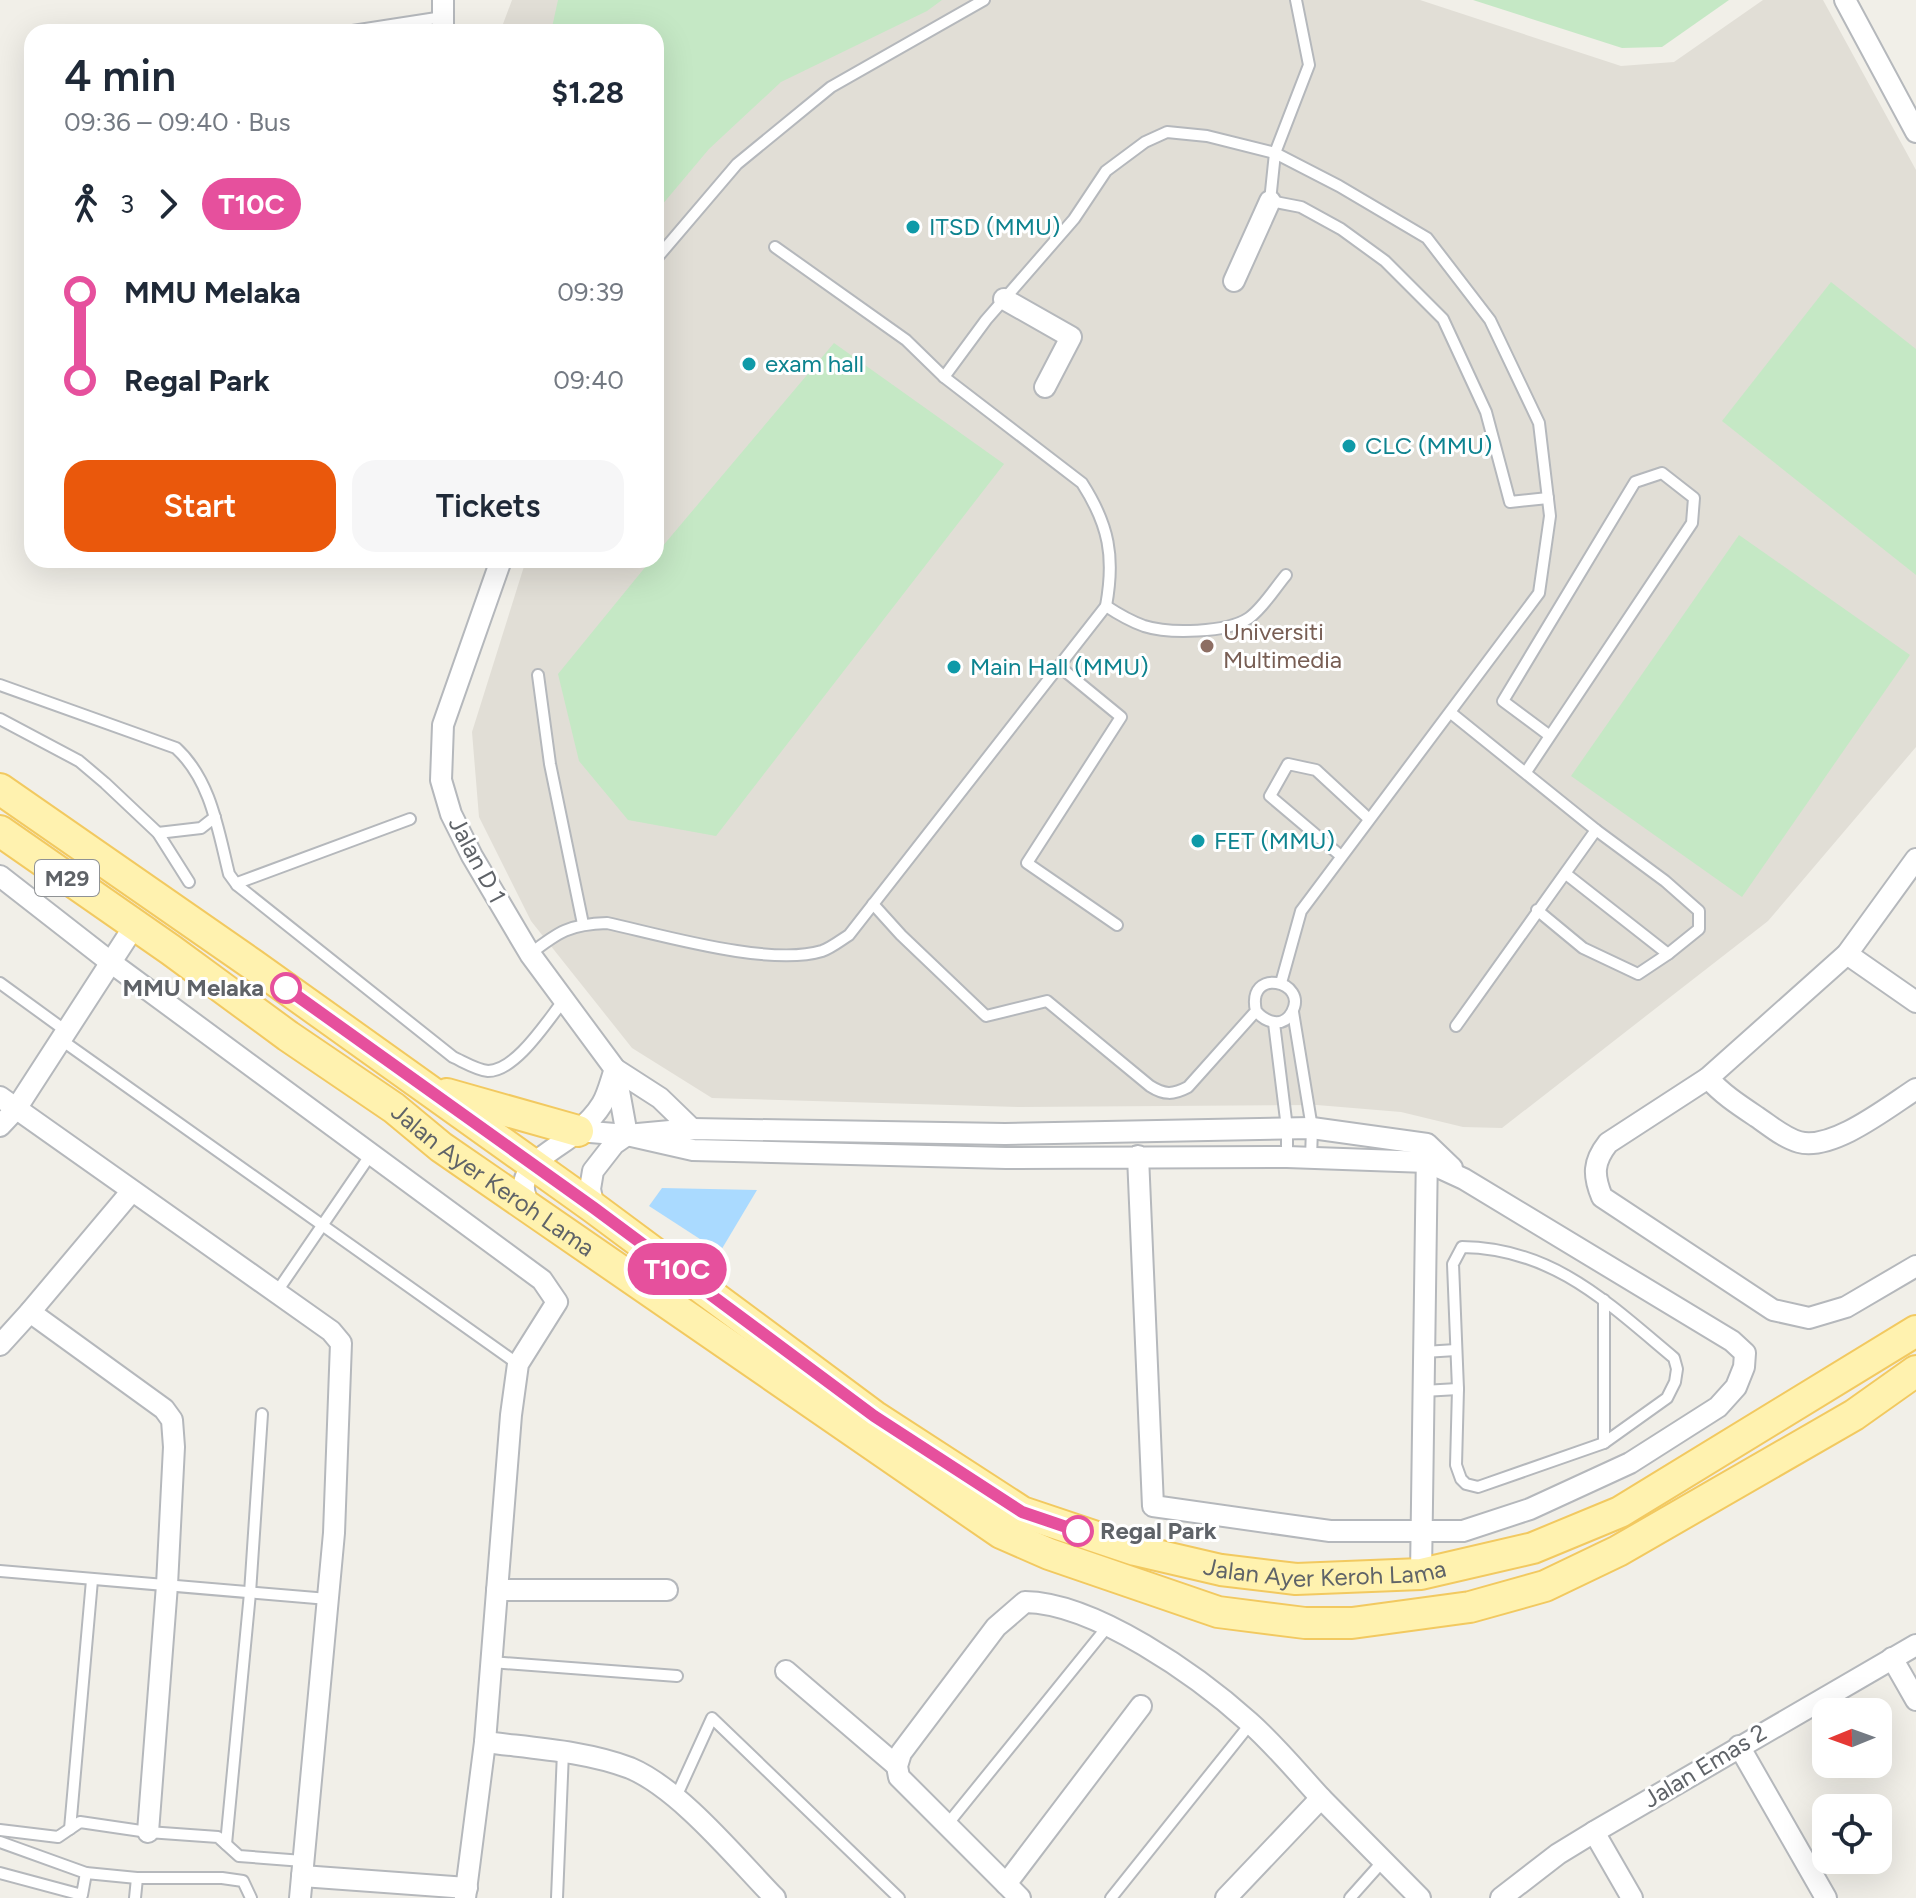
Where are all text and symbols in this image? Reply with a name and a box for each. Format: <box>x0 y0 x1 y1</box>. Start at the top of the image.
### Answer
text: 4 min <box>64 49 176 102</box>
text: $1.28 <box>552 74 624 111</box>
text: 09:36 – 09:40 · Bus <box>64 106 291 138</box>
icon: walk <box>64 182 108 226</box>
icon: forward <box>146 182 190 226</box>
text: T10C <box>218 187 285 221</box>
text: 3 <box>120 188 134 220</box>
place label: ITSD (MMU) <box>929 212 1060 241</box>
marker: ITSD (MMU) <box>904 218 922 236</box>
text: MMU Melaka <box>124 274 301 311</box>
text: 09:39 <box>557 276 624 308</box>
place label: exam hall <box>765 349 864 378</box>
marker: exam hall <box>740 355 758 373</box>
text: Regal Park <box>124 362 270 399</box>
text: 09:40 <box>553 364 624 396</box>
place label: CLC (MMU) <box>1365 431 1493 460</box>
marker: CLC (MMU) <box>1340 437 1358 455</box>
button: Start <box>64 460 336 552</box>
button: Tickets <box>352 460 624 552</box>
place label: Universiti Multimedia <box>1223 617 1342 674</box>
marker: Universiti Multimedia <box>1198 637 1216 655</box>
place label: Main Hall (MMU) <box>970 652 1149 681</box>
marker: Main Hall (MMU) <box>945 658 963 676</box>
street label: Jalan D 1 <box>443 812 512 908</box>
place label: FET (MMU) <box>1214 826 1335 855</box>
marker: FET (MMU) <box>1189 832 1207 850</box>
road number: M29 <box>35 860 99 896</box>
place label: MMU Melaka <box>123 973 264 1002</box>
marker: MMU Melaka <box>271 973 301 1003</box>
street label: Jalan Ayer Keroh Lama <box>386 1097 600 1262</box>
line badge: T10C <box>621 1243 733 1295</box>
text: T10C <box>644 1252 710 1286</box>
marker: Regal Park <box>1063 1516 1093 1546</box>
place label: Regal Park <box>1100 1516 1217 1545</box>
street label: Jalan Ayer Keroh Lama <box>1201 1551 1449 1593</box>
north arrow <box>1812 1698 1892 1778</box>
map controls <box>1812 1698 1892 1874</box>
street label: Jalan Emas 2 <box>1638 1717 1772 1814</box>
button: locate <box>1812 1794 1892 1874</box>

